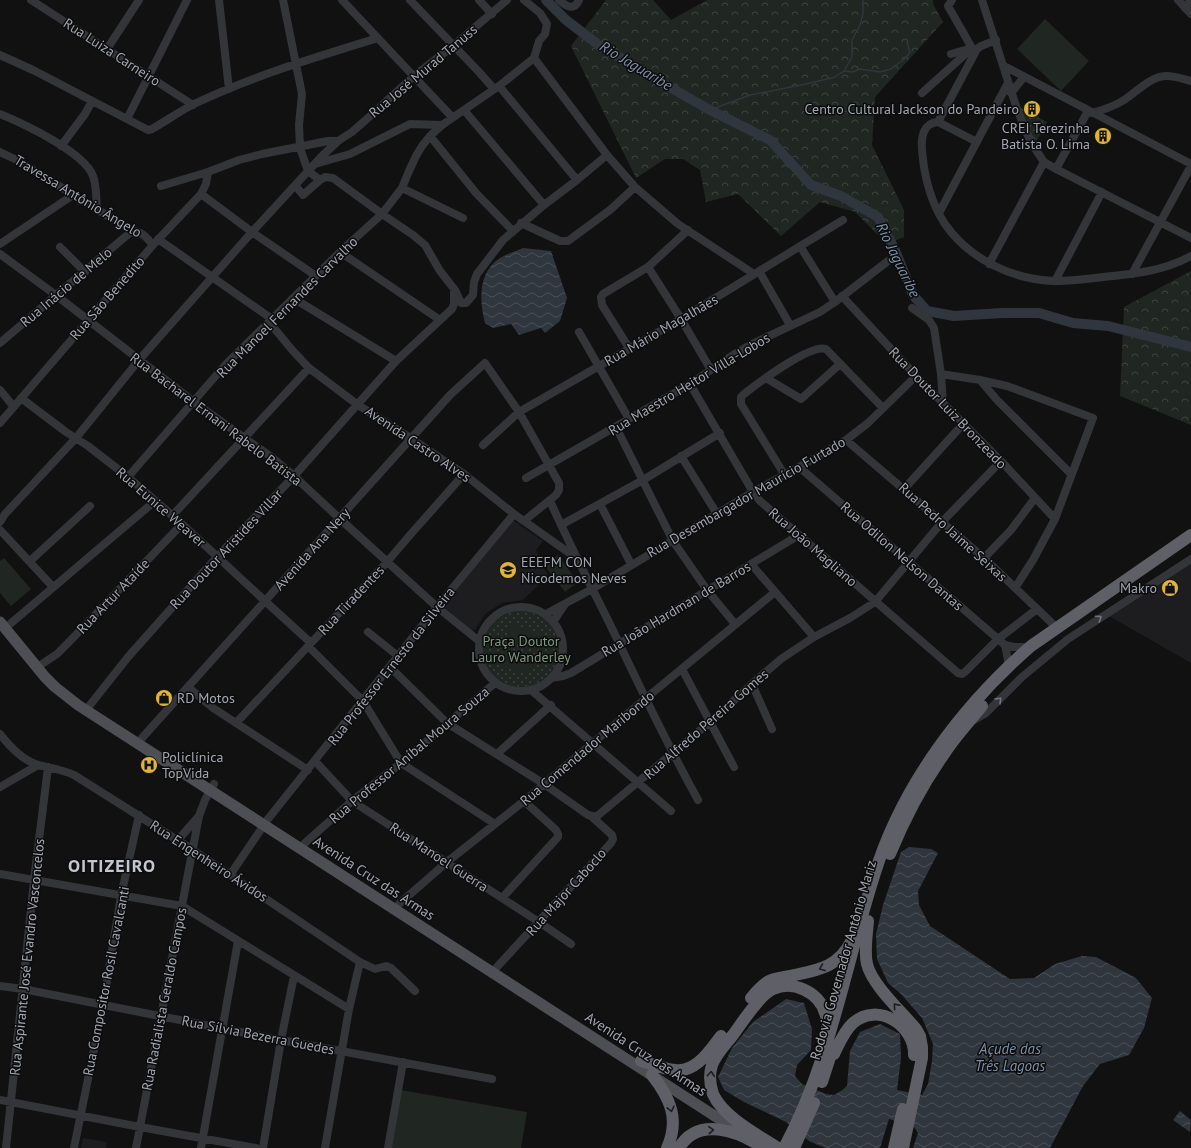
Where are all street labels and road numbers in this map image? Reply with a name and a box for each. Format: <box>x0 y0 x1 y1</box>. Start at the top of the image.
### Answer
street label: Rua Luiza Carneiro <box>60 14 164 90</box>
street label: Rua José Murad Tanuss <box>365 20 481 122</box>
street label: Travessa Antônio Ângelo <box>11 151 145 241</box>
street label: Rua Manoel Fernandes Carvalho <box>213 233 361 381</box>
street label: Rua Inácio de Melo <box>16 243 116 331</box>
street label: Rua São Benedito <box>66 252 148 344</box>
street label: Rua Mário Magalhães <box>601 290 721 370</box>
street label: Rua Maestro Heitor Villa-Lobos <box>605 328 773 439</box>
street label: Rua Doutor Luiz Bronzeado <box>885 343 1011 473</box>
street label: Rua Bacharel Ernani Rabelo Batista <box>127 348 306 490</box>
street label: Avenida Castro Alves <box>362 402 474 486</box>
street label: Rua Desembargador Maurício Furtado <box>643 433 849 561</box>
street label: Rua Eunice Weaver <box>112 463 210 551</box>
street label: Rua Pedro Jaime Seixas <box>895 479 1011 585</box>
street label: Rua Doutor Aristides Villar <box>166 485 286 613</box>
street label: Rua Odilon Nelson Dantas <box>837 498 967 614</box>
street label: Avenida Ana Nery <box>270 504 354 594</box>
street label: Rua João Magliano <box>765 504 861 590</box>
street label: Rua Artur Ataíde <box>73 555 153 637</box>
street label: Rua João Hardman de Barros <box>598 557 754 661</box>
street label: Rua Tiradentes <box>314 561 388 639</box>
street label: Rua Professor Ernesto da Silveira <box>323 583 459 749</box>
street label: Rua Alfredo Pereira Gomes <box>640 665 772 783</box>
street label: Rua Professor Aníbal Moura Souza <box>325 683 493 827</box>
street label: Rua Comendador Maribondo <box>516 687 658 809</box>
street label: Rua Engenheiro Ávidos <box>147 816 271 906</box>
street label: Rua Manoel Guerra <box>386 818 492 896</box>
street label: Avenida Cruz das Armas <box>310 832 438 924</box>
street label: Rua Aspirante José Evandro Vasconcelos <box>6 837 48 1076</box>
street label: Rua Major Caboclo <box>522 844 610 940</box>
street label: Rodovia Governador Antônio Mariz <box>806 858 880 1062</box>
street label: Rua Compositor Rosil Cavalcanti <box>79 885 133 1077</box>
street label: Rua Radialista Geraldo Campos <box>137 906 191 1092</box>
street label: Avenida Cruz das Armas <box>582 1008 710 1100</box>
street label: Rua Sílvia Bezerra Guedes <box>180 1011 336 1059</box>

